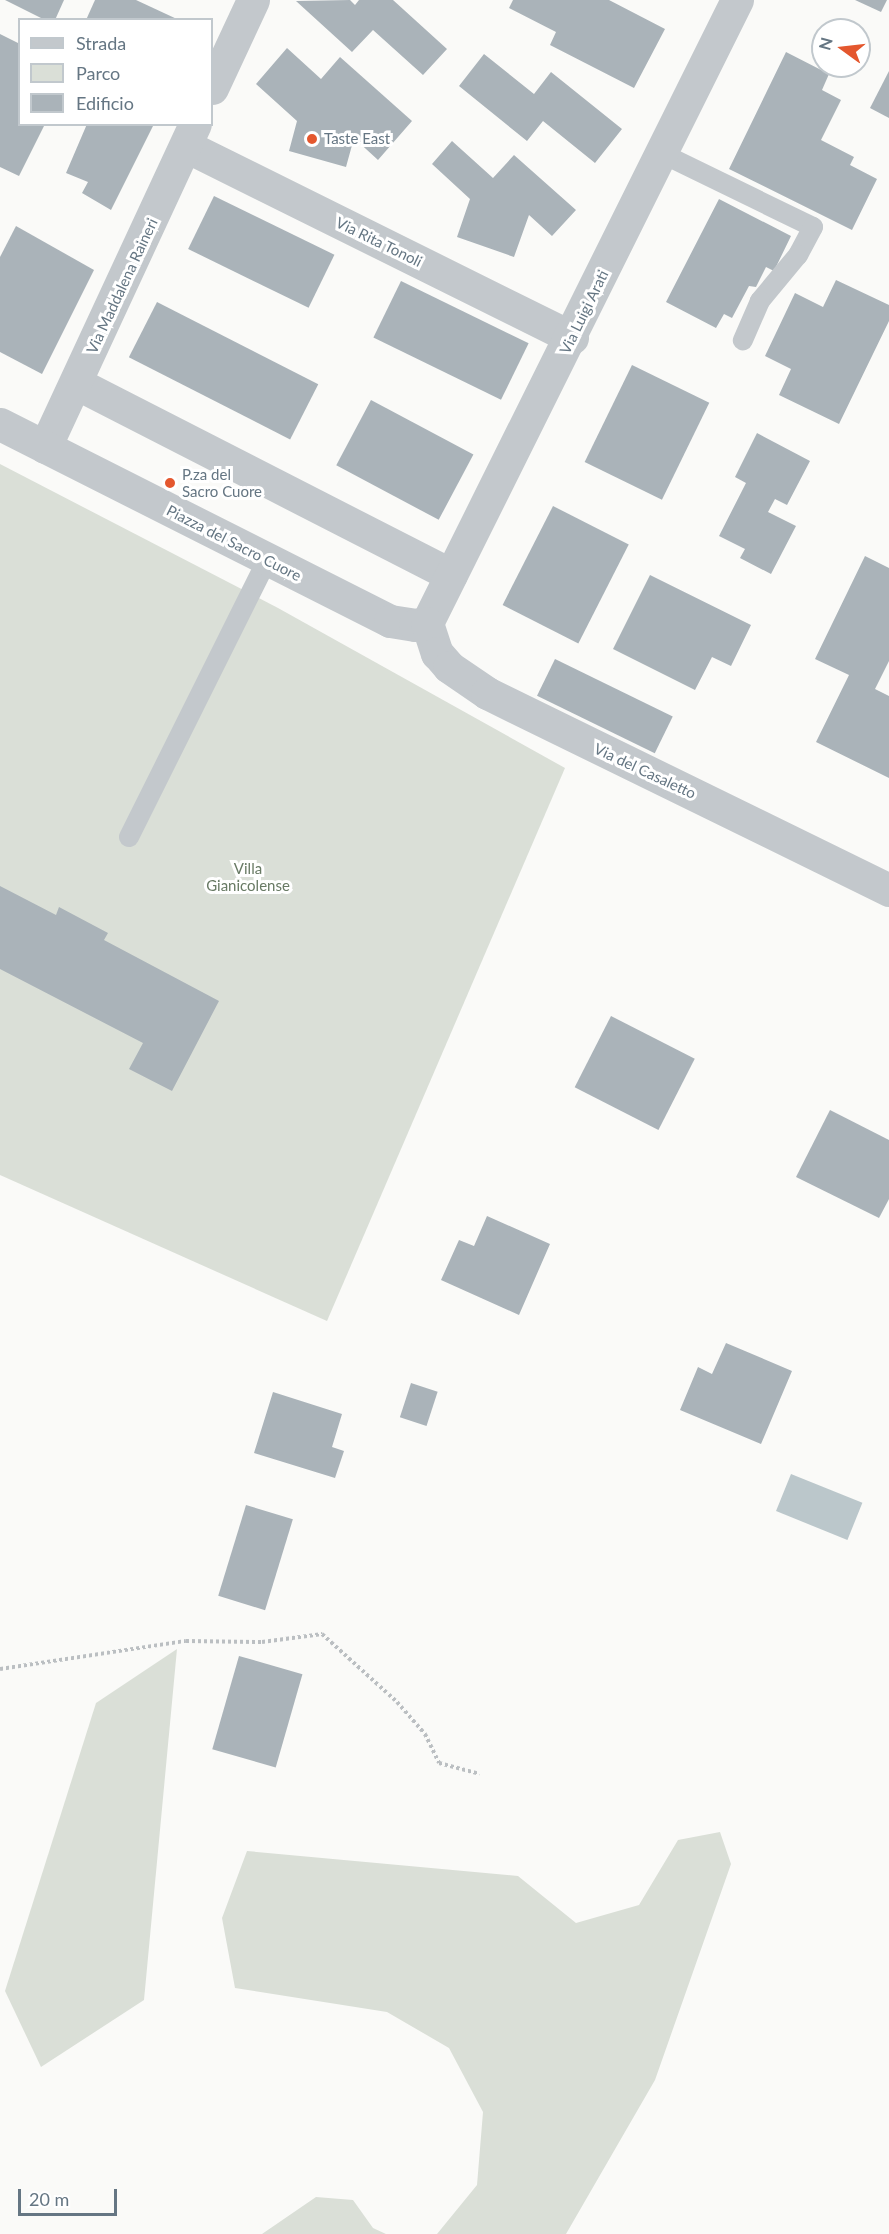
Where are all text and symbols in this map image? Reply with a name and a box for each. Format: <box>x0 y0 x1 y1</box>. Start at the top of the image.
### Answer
legend <box>18 18 213 126</box>
north arrow <box>811 18 871 78</box>
text: Strada <box>76 32 126 54</box>
text: N <box>814 35 836 52</box>
text: Parco <box>76 62 120 84</box>
text: Edificio <box>76 92 134 114</box>
place label: Taste East <box>324 130 390 148</box>
marker: Taste East <box>305 132 319 146</box>
street label: Via Rita Tonoli <box>333 213 425 271</box>
street label: Via Maddalena Raineri <box>83 215 161 357</box>
street label: Via Luigi Arati <box>556 267 612 357</box>
place label: P.za del Sacro Cuore <box>182 465 262 500</box>
marker: P.za del Sacro Cuore <box>163 476 177 490</box>
street label: Piazza del Sacro Cuore <box>164 501 304 585</box>
street label: Via del Casaletto <box>591 740 699 802</box>
park label: Villa Gianicolense <box>206 859 290 894</box>
scale bar <box>21 2177 120 2215</box>
text: 20 m <box>29 2188 69 2210</box>

